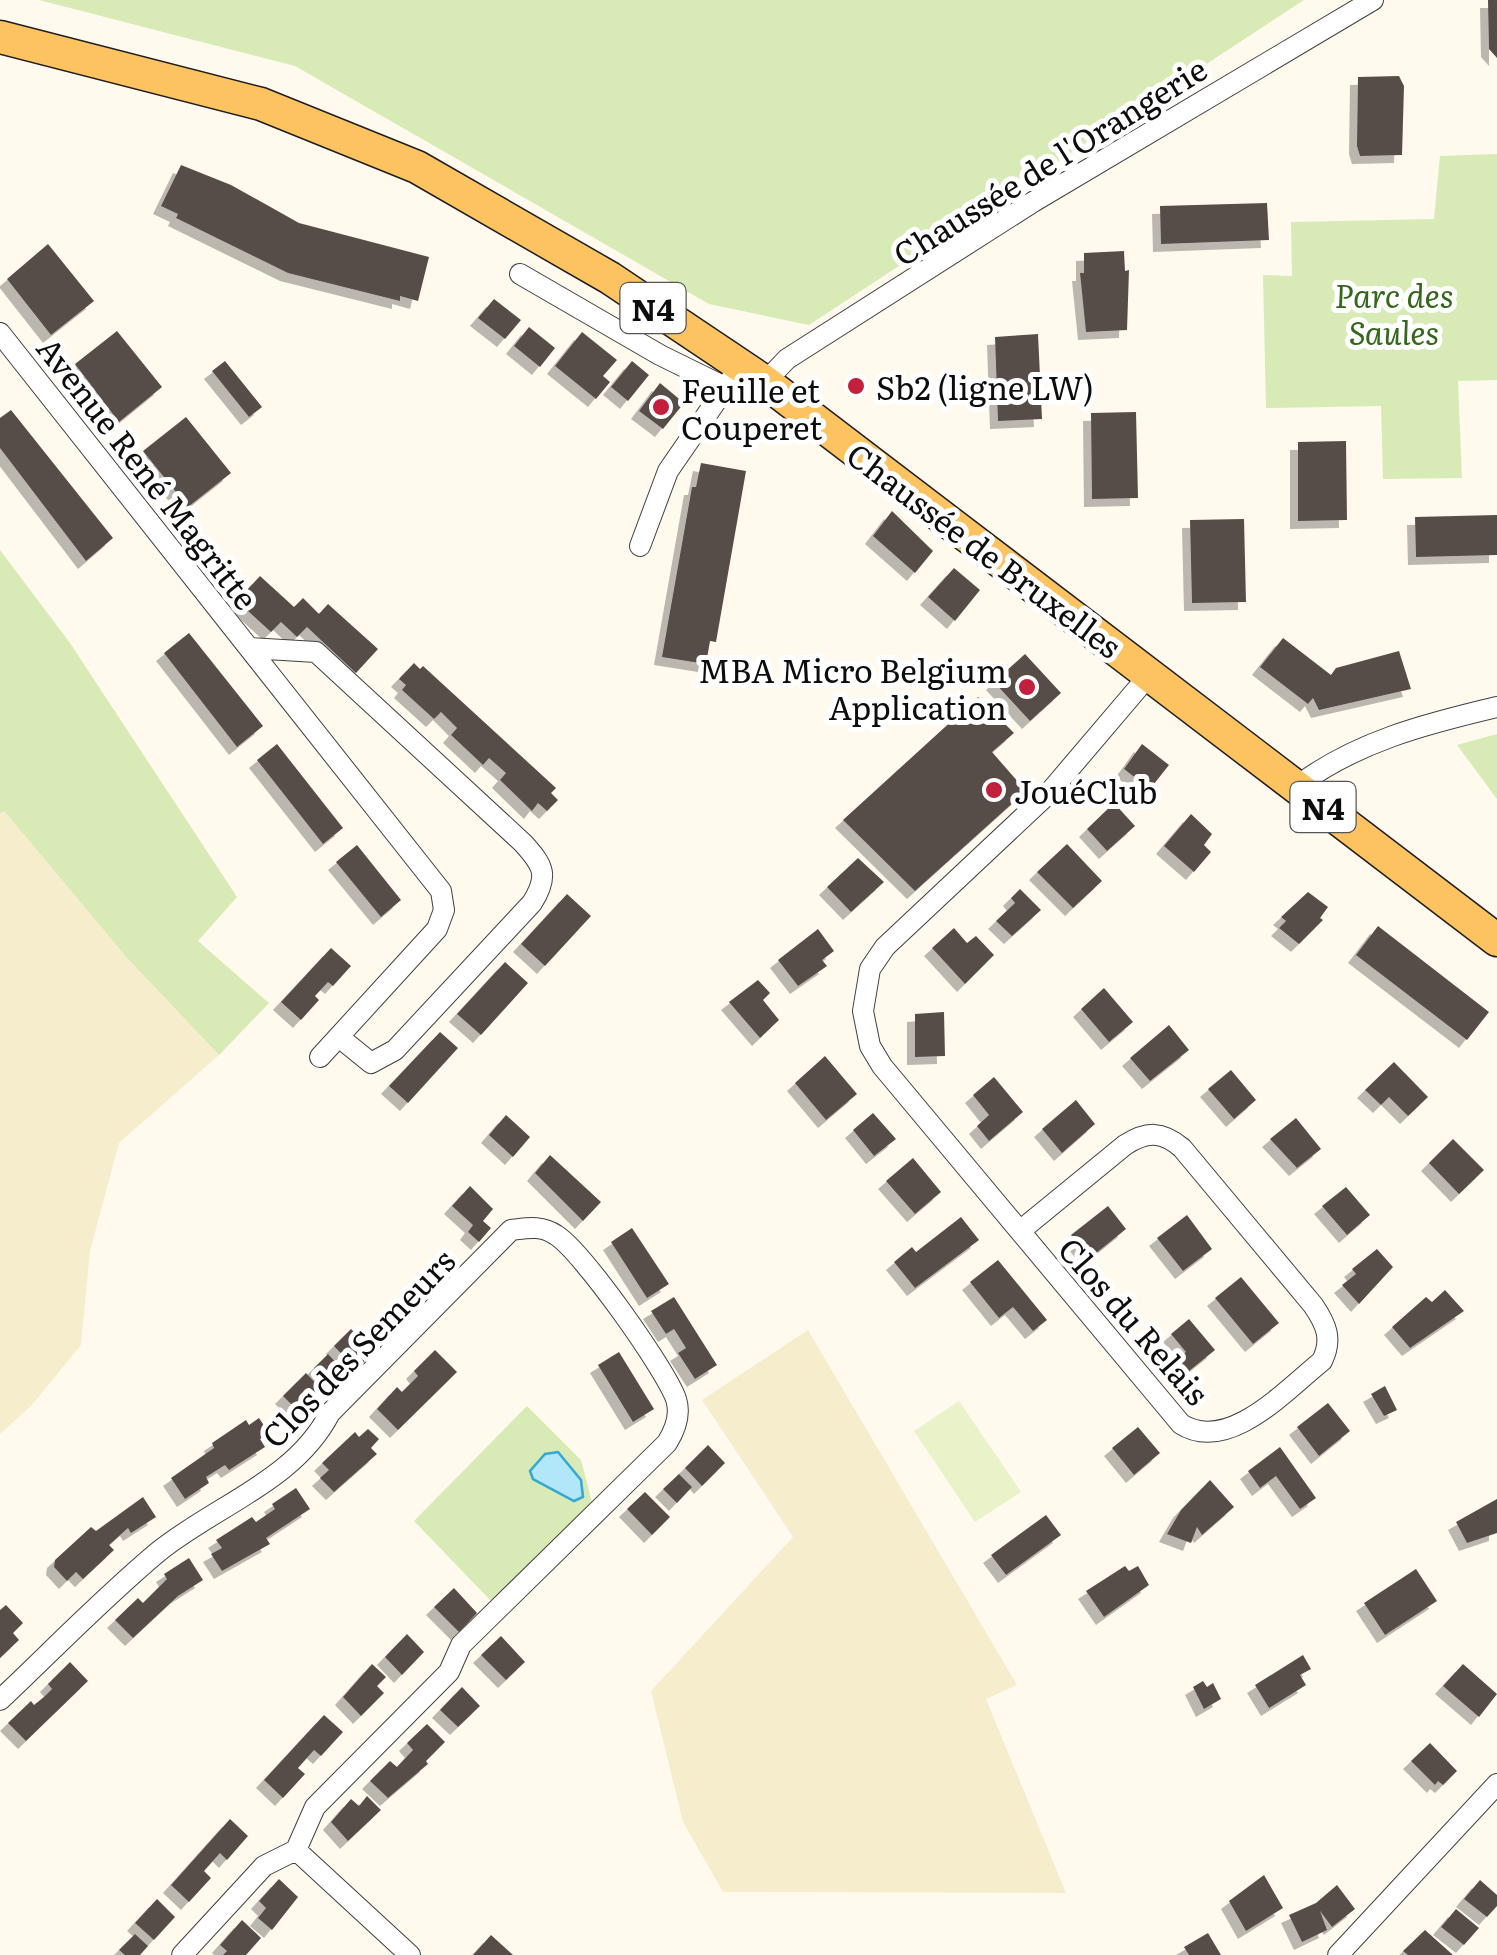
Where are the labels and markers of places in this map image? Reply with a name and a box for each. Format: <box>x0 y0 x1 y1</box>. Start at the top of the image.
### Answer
place label: Sb2 (ligne LW) <box>876 362 1094 410</box>
place label: Feuille et Couperet <box>681 365 822 450</box>
marker: Sb2 (ligne LW) <box>845 375 867 397</box>
marker: Feuille et Couperet <box>650 396 672 418</box>
place label: MBA Micro Belgium Application <box>698 645 1007 730</box>
marker: MBA Micro Belgium Application <box>1016 676 1038 698</box>
place label: JouéClub <box>1014 766 1157 814</box>
marker: JouéClub <box>983 779 1005 801</box>

